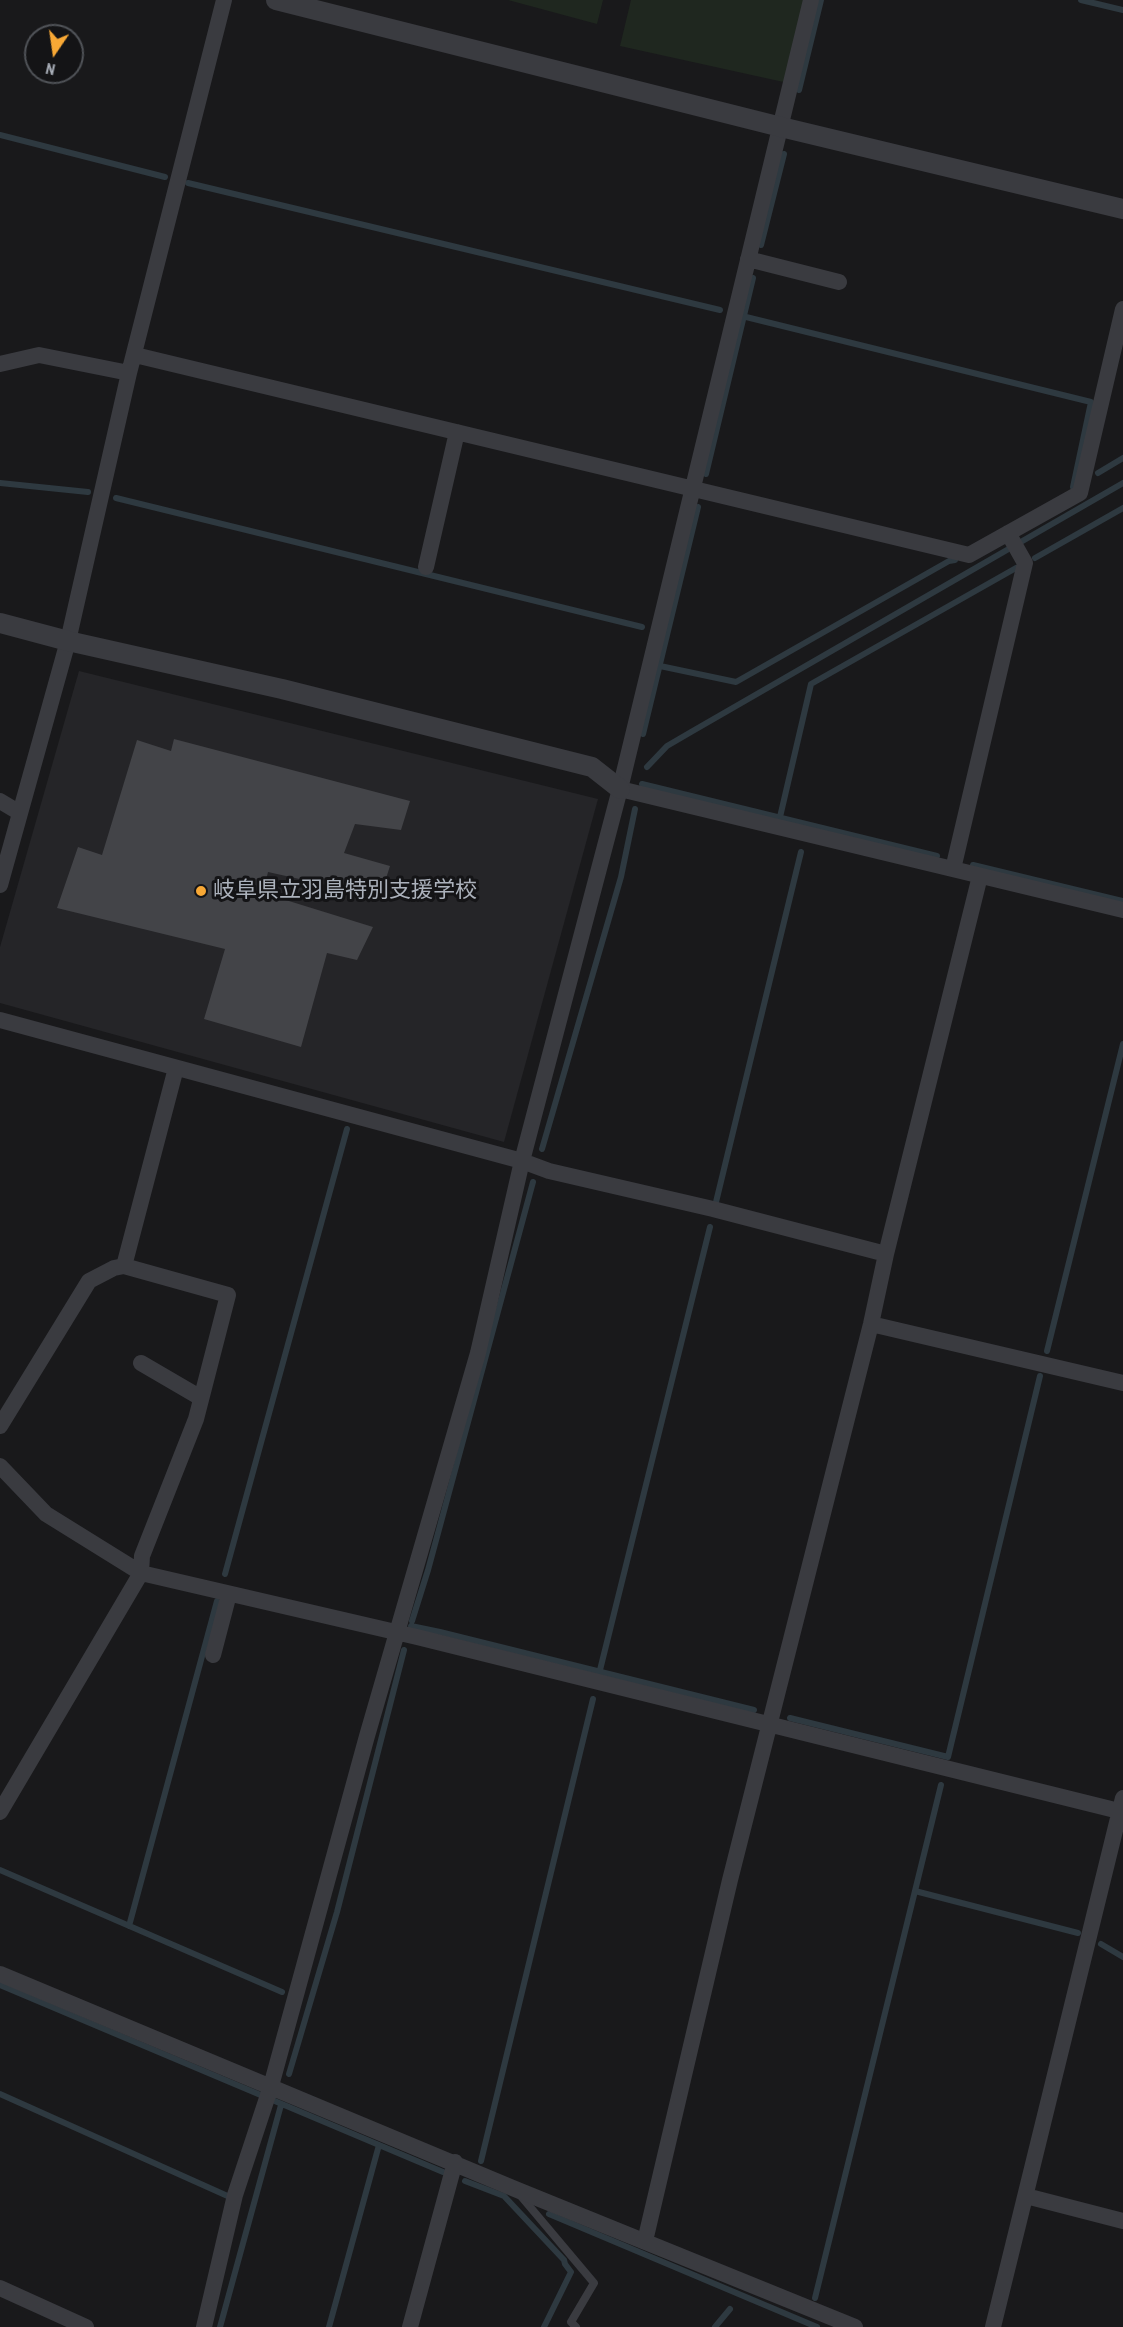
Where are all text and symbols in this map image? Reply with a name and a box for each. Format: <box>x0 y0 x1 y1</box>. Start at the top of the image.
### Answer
north arrow <box>24 24 84 84</box>
text: N <box>44 59 57 80</box>
place label: 岐阜県立羽島特別支援学校 <box>213 878 477 904</box>
marker: 岐阜県立羽島特別支援学校 <box>194 884 208 898</box>

